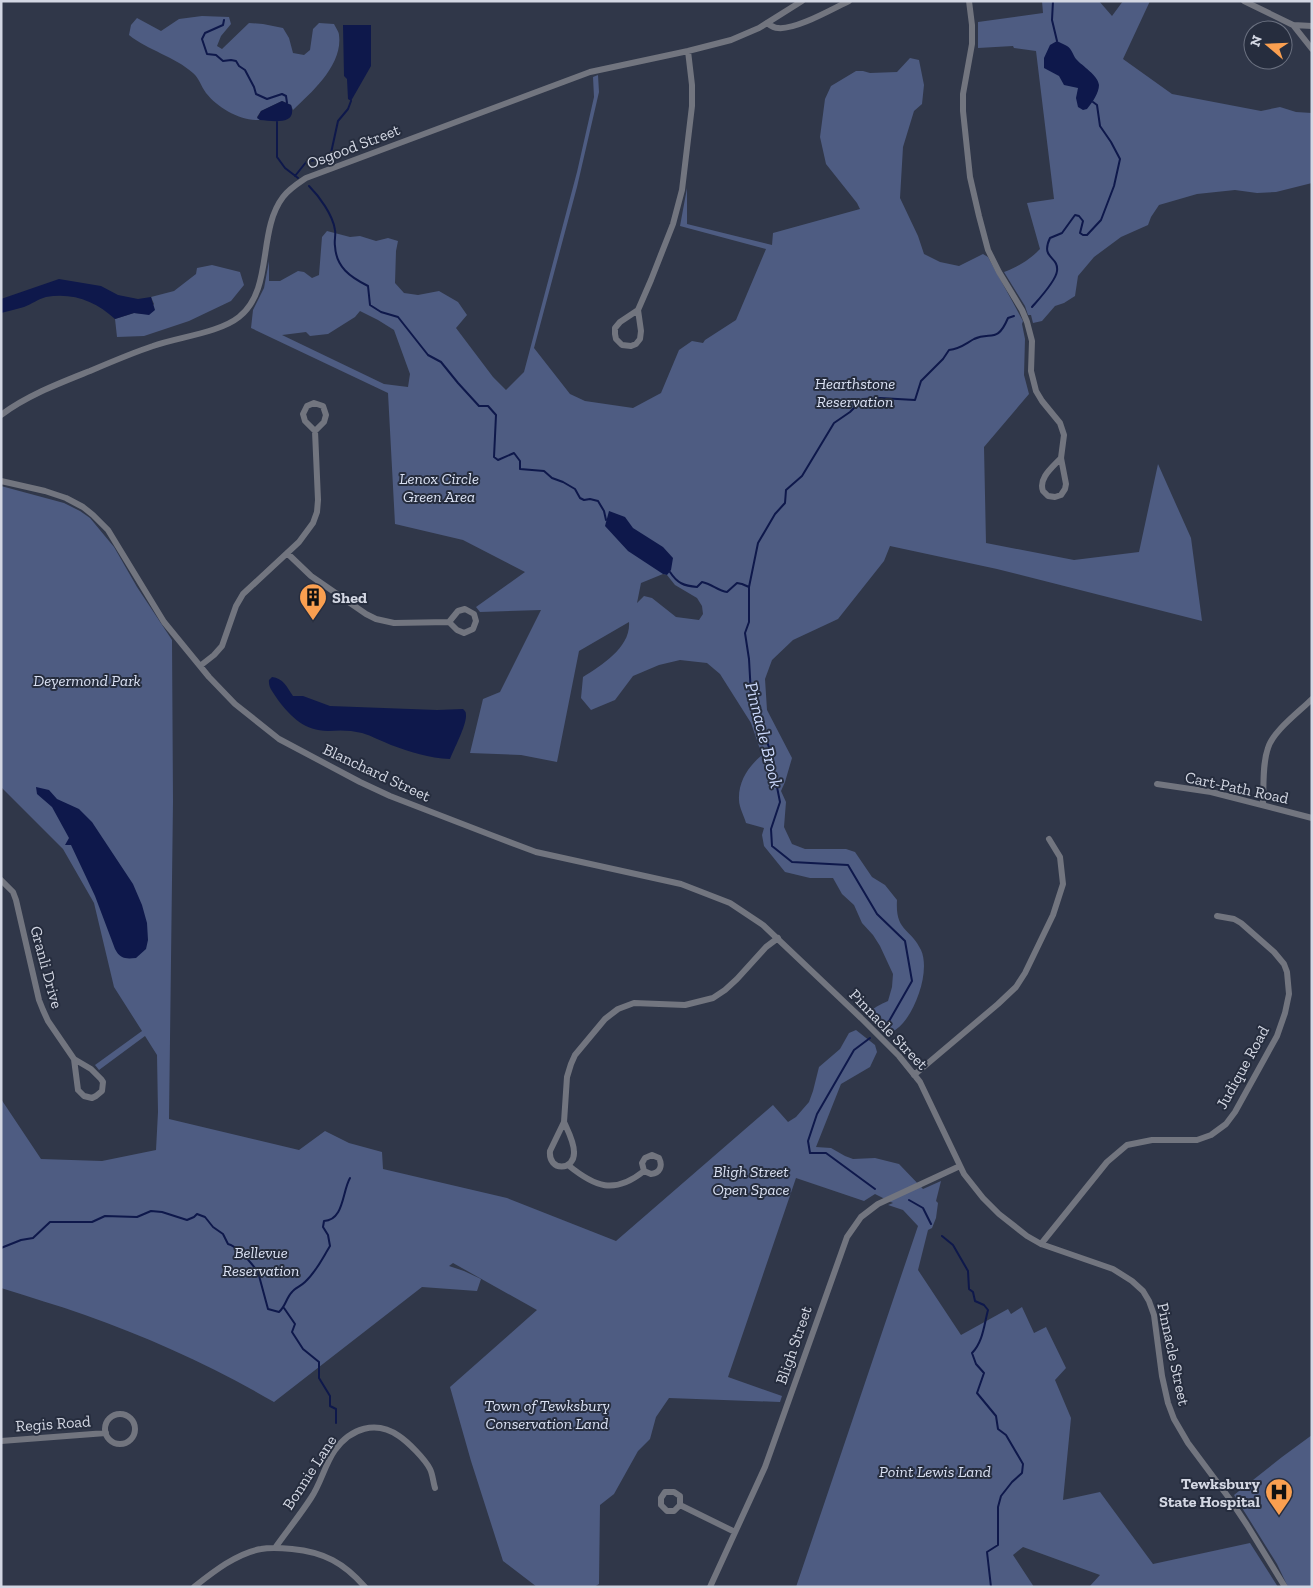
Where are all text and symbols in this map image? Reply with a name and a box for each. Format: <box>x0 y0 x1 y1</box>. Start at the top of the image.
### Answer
north arrow <box>1243 20 1293 70</box>
text: N <box>1246 33 1266 49</box>
street label: Osgood Street <box>304 120 403 173</box>
park label: Hearthstone Reservation <box>815 374 895 411</box>
park label: Lenox Circle Green Area <box>399 469 479 506</box>
building icon: Shed <box>298 582 328 621</box>
place label: Shed <box>332 588 367 607</box>
park label: Deyermond Park <box>33 671 141 690</box>
water label: Pinnacle Brook <box>740 680 788 790</box>
street label: Blanchard Street <box>320 739 433 806</box>
street label: Cart-Path Road <box>1183 767 1291 808</box>
street label: Granli Drive <box>26 924 67 1011</box>
street label: Pinnacle Street <box>845 985 932 1074</box>
street label: Judique Road <box>1212 1022 1273 1112</box>
park label: Bligh Street Open Space <box>712 1162 790 1199</box>
park label: Bellevue Reservation <box>223 1243 299 1280</box>
street label: Pinnacle Street <box>1153 1301 1194 1407</box>
street label: Bligh Street <box>771 1303 816 1387</box>
park label: Town of Tewksbury Conservation Land <box>484 1396 610 1433</box>
street label: Regis Road <box>15 1411 92 1436</box>
street label: Bonnie Lane <box>278 1431 341 1513</box>
park label: Point Lewis Land <box>879 1462 991 1481</box>
place label: Tewksbury State Hospital <box>1159 1474 1261 1511</box>
hospital icon: Tewksbury State Hospital <box>1264 1477 1294 1516</box>

